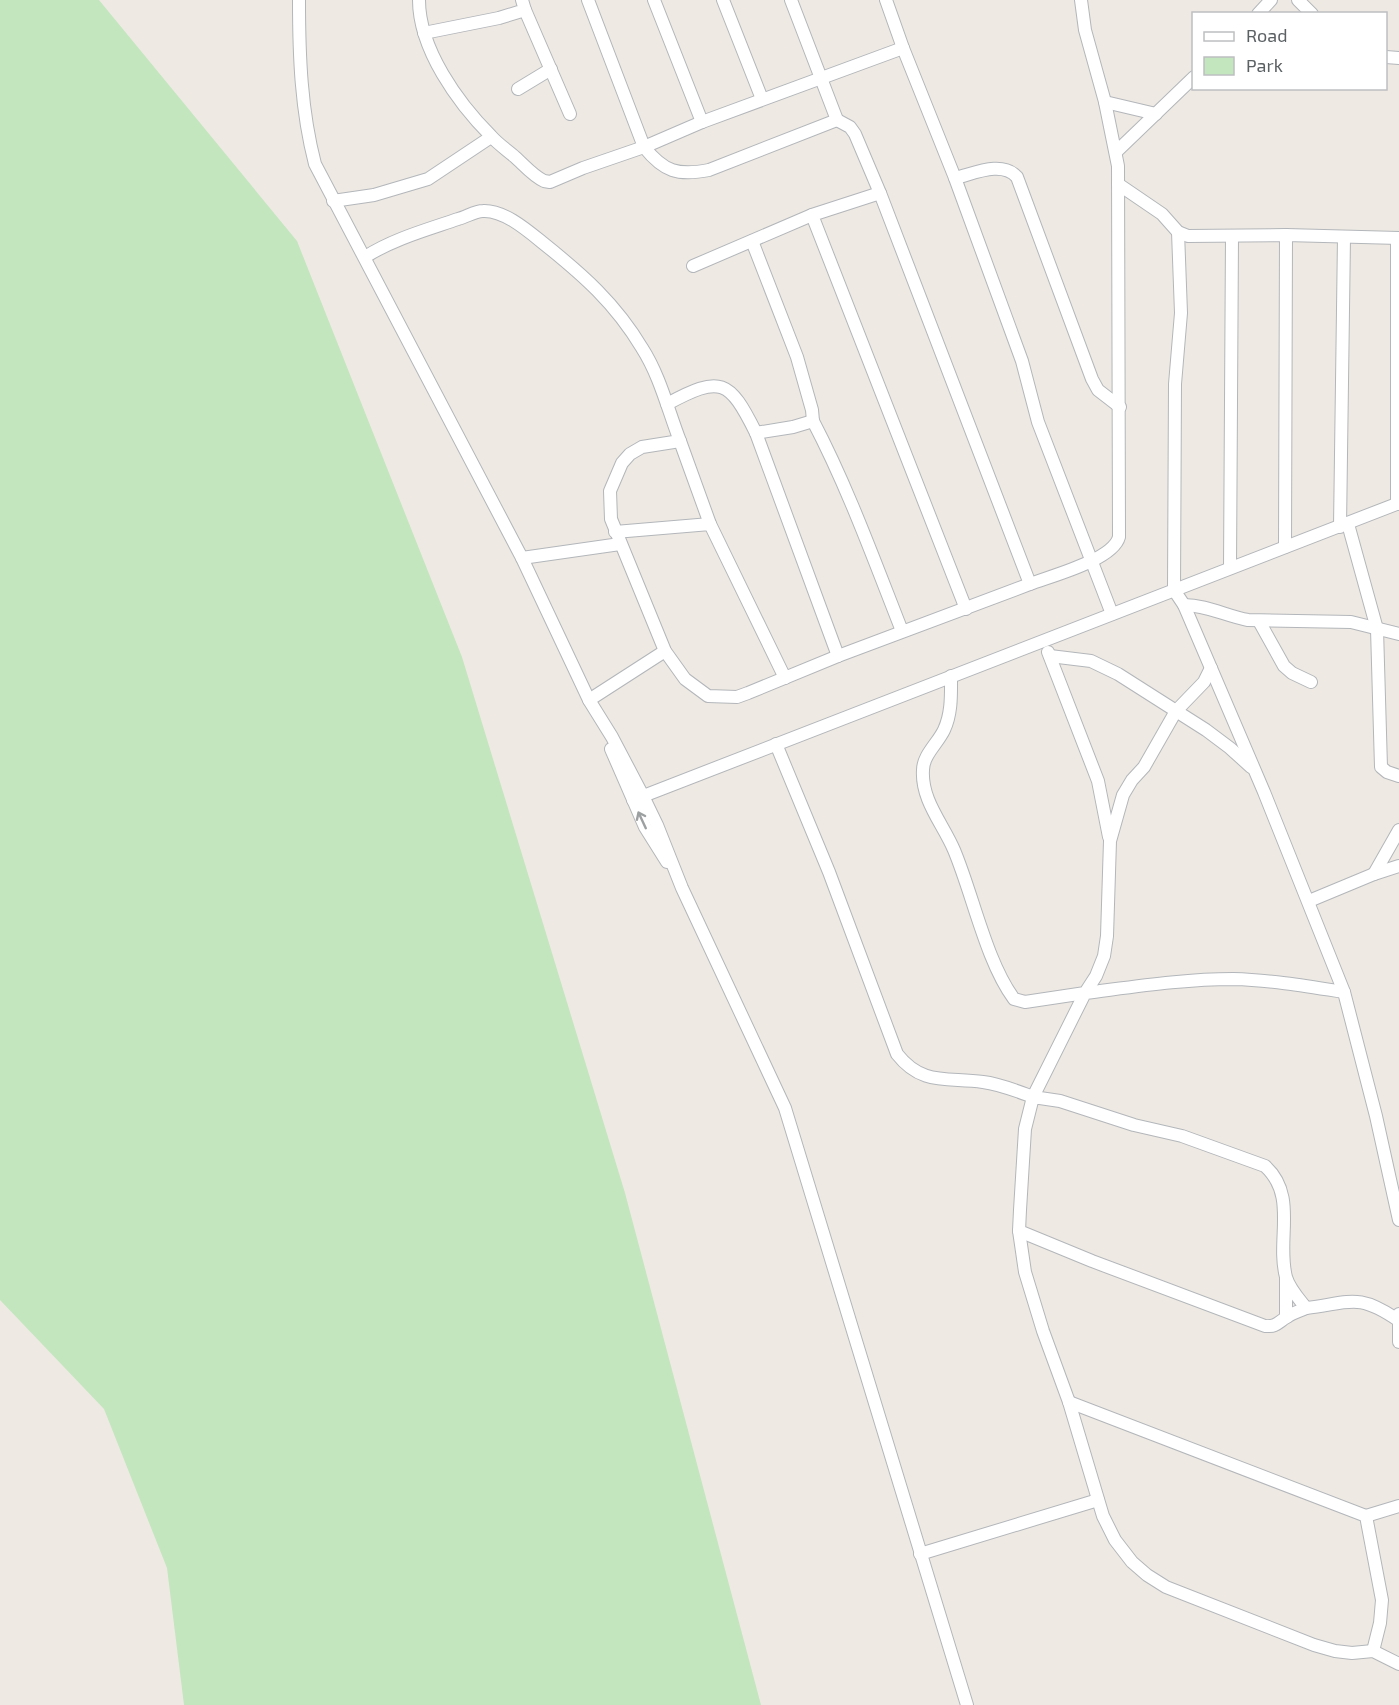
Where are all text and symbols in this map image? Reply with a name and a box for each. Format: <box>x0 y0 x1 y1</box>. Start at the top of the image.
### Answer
legend <box>1192 12 1387 90</box>
text: Road <box>1246 24 1287 46</box>
text: Park <box>1246 54 1283 76</box>
one-way arrow <box>635 811 647 829</box>

